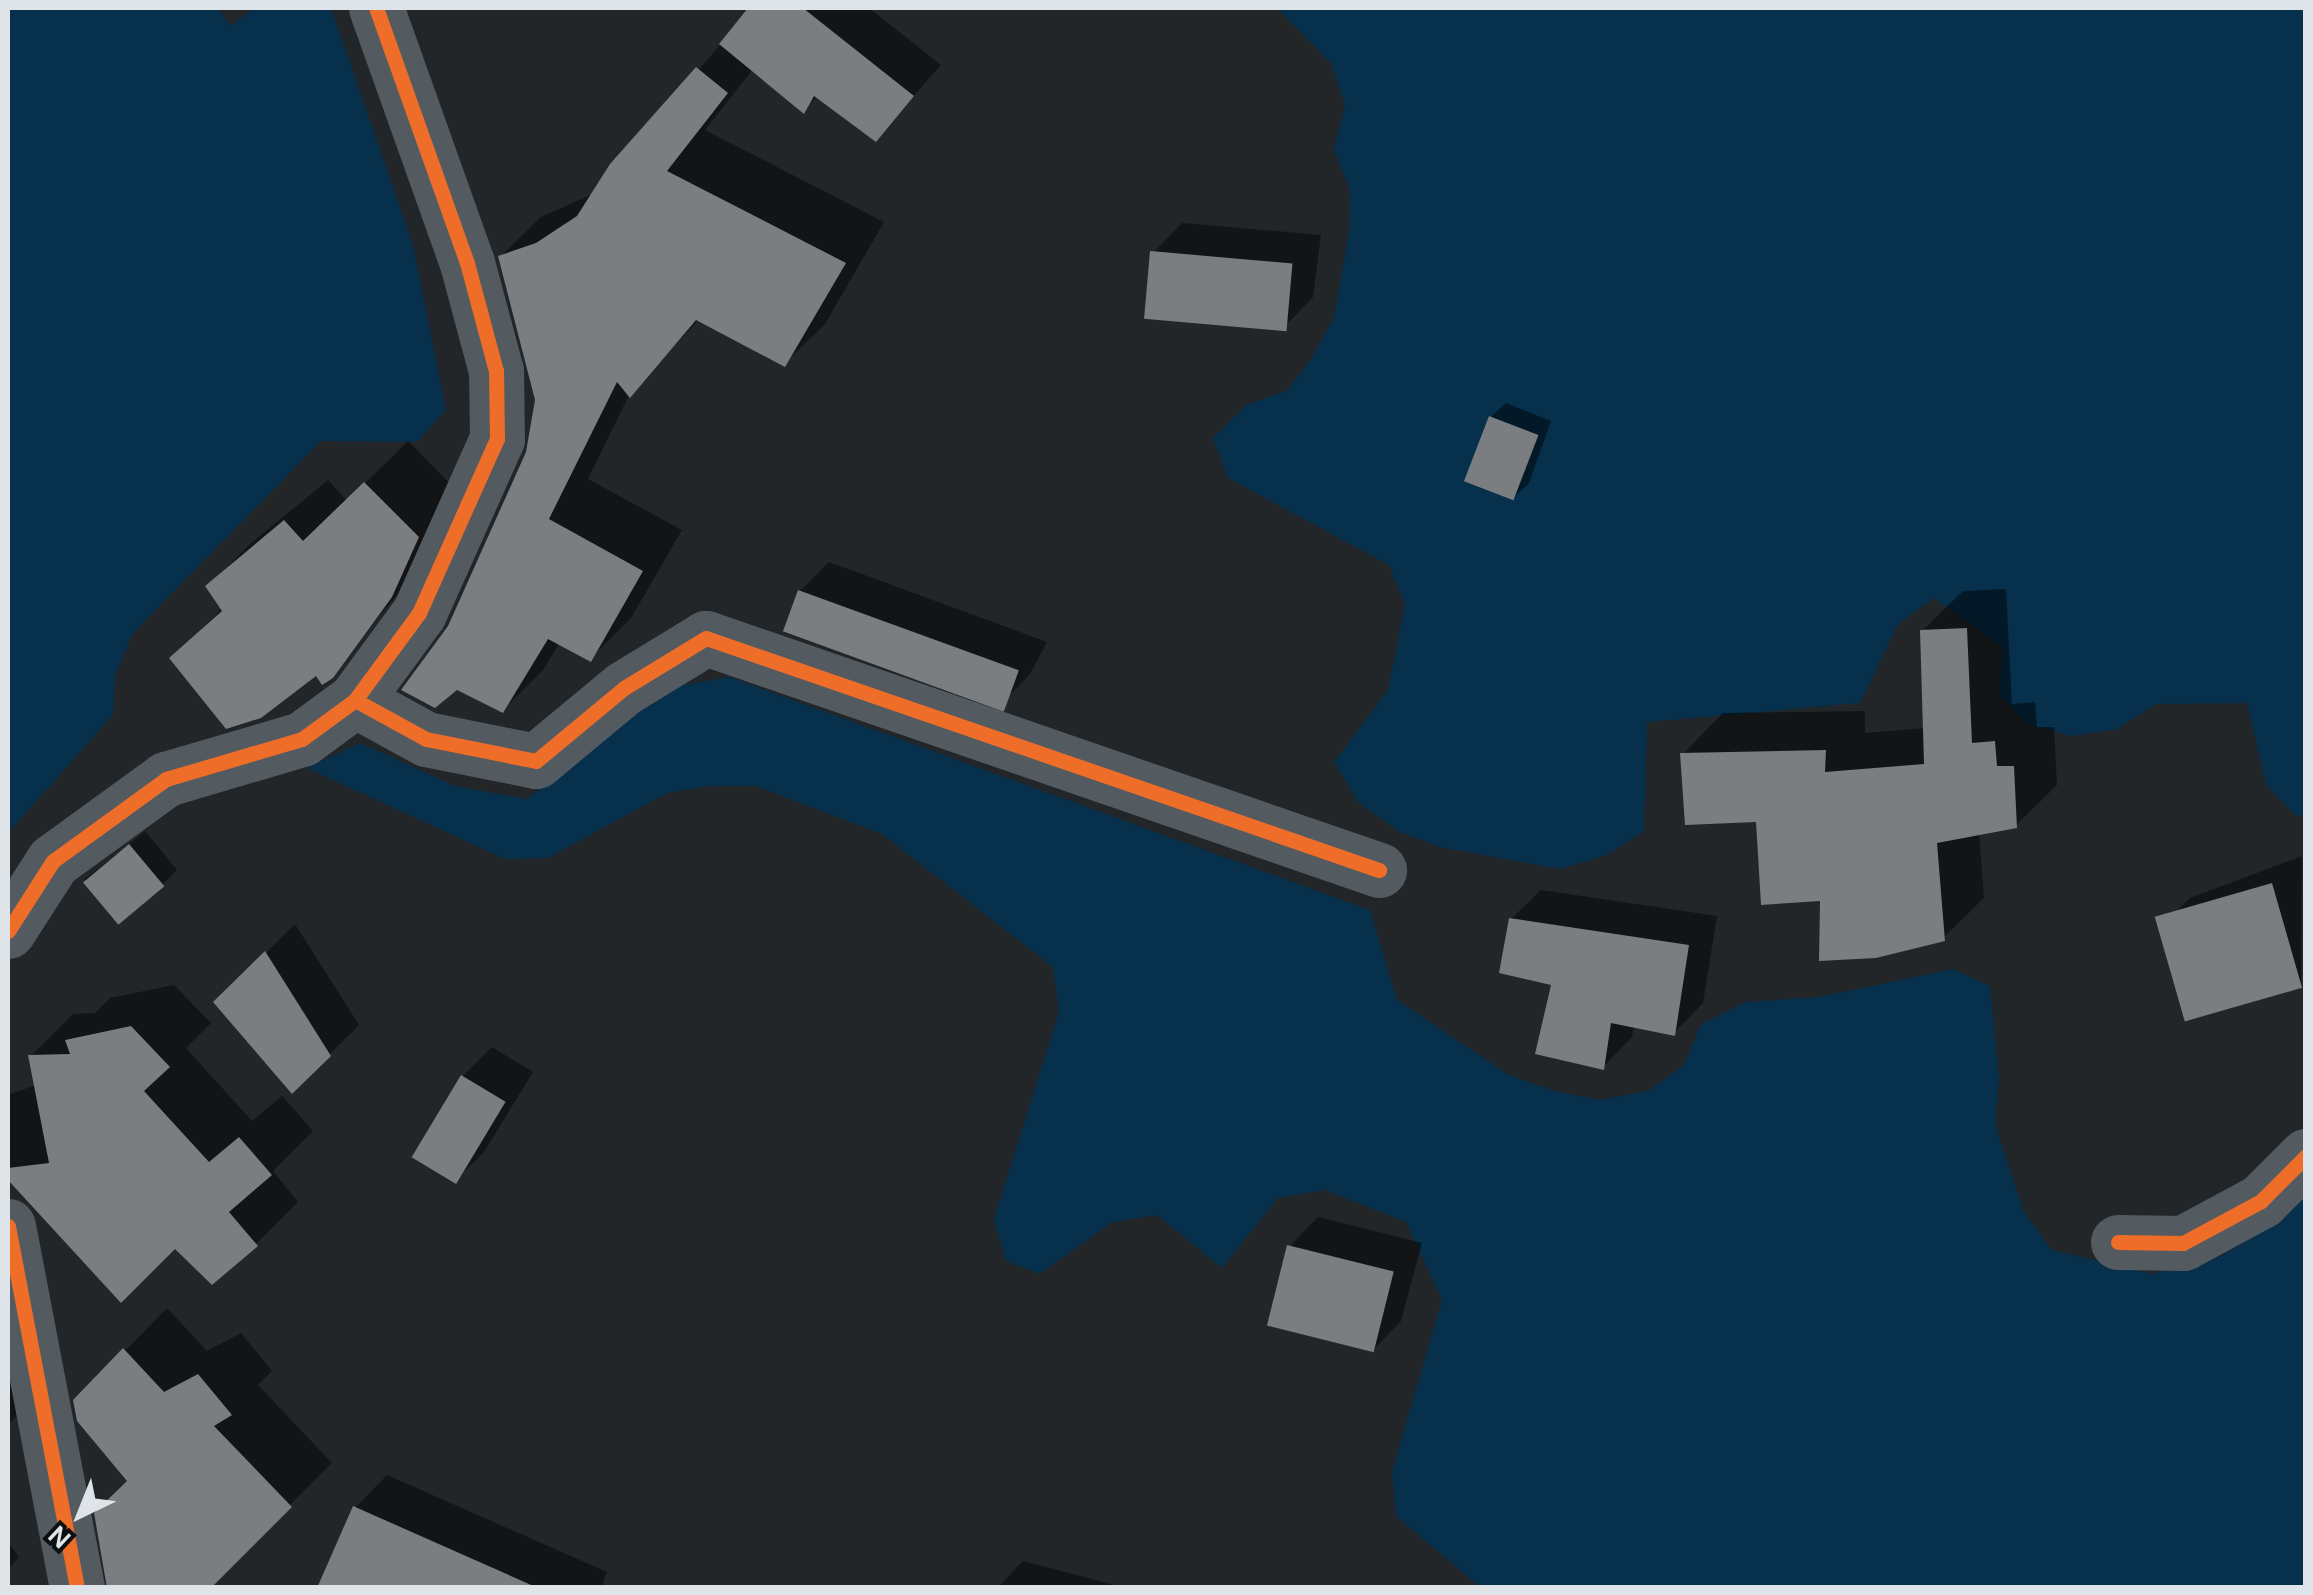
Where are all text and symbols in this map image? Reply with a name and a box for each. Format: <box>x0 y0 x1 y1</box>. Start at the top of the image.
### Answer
north arrow <box>30 1465 130 1565</box>
text: N <box>41 1518 78 1556</box>

